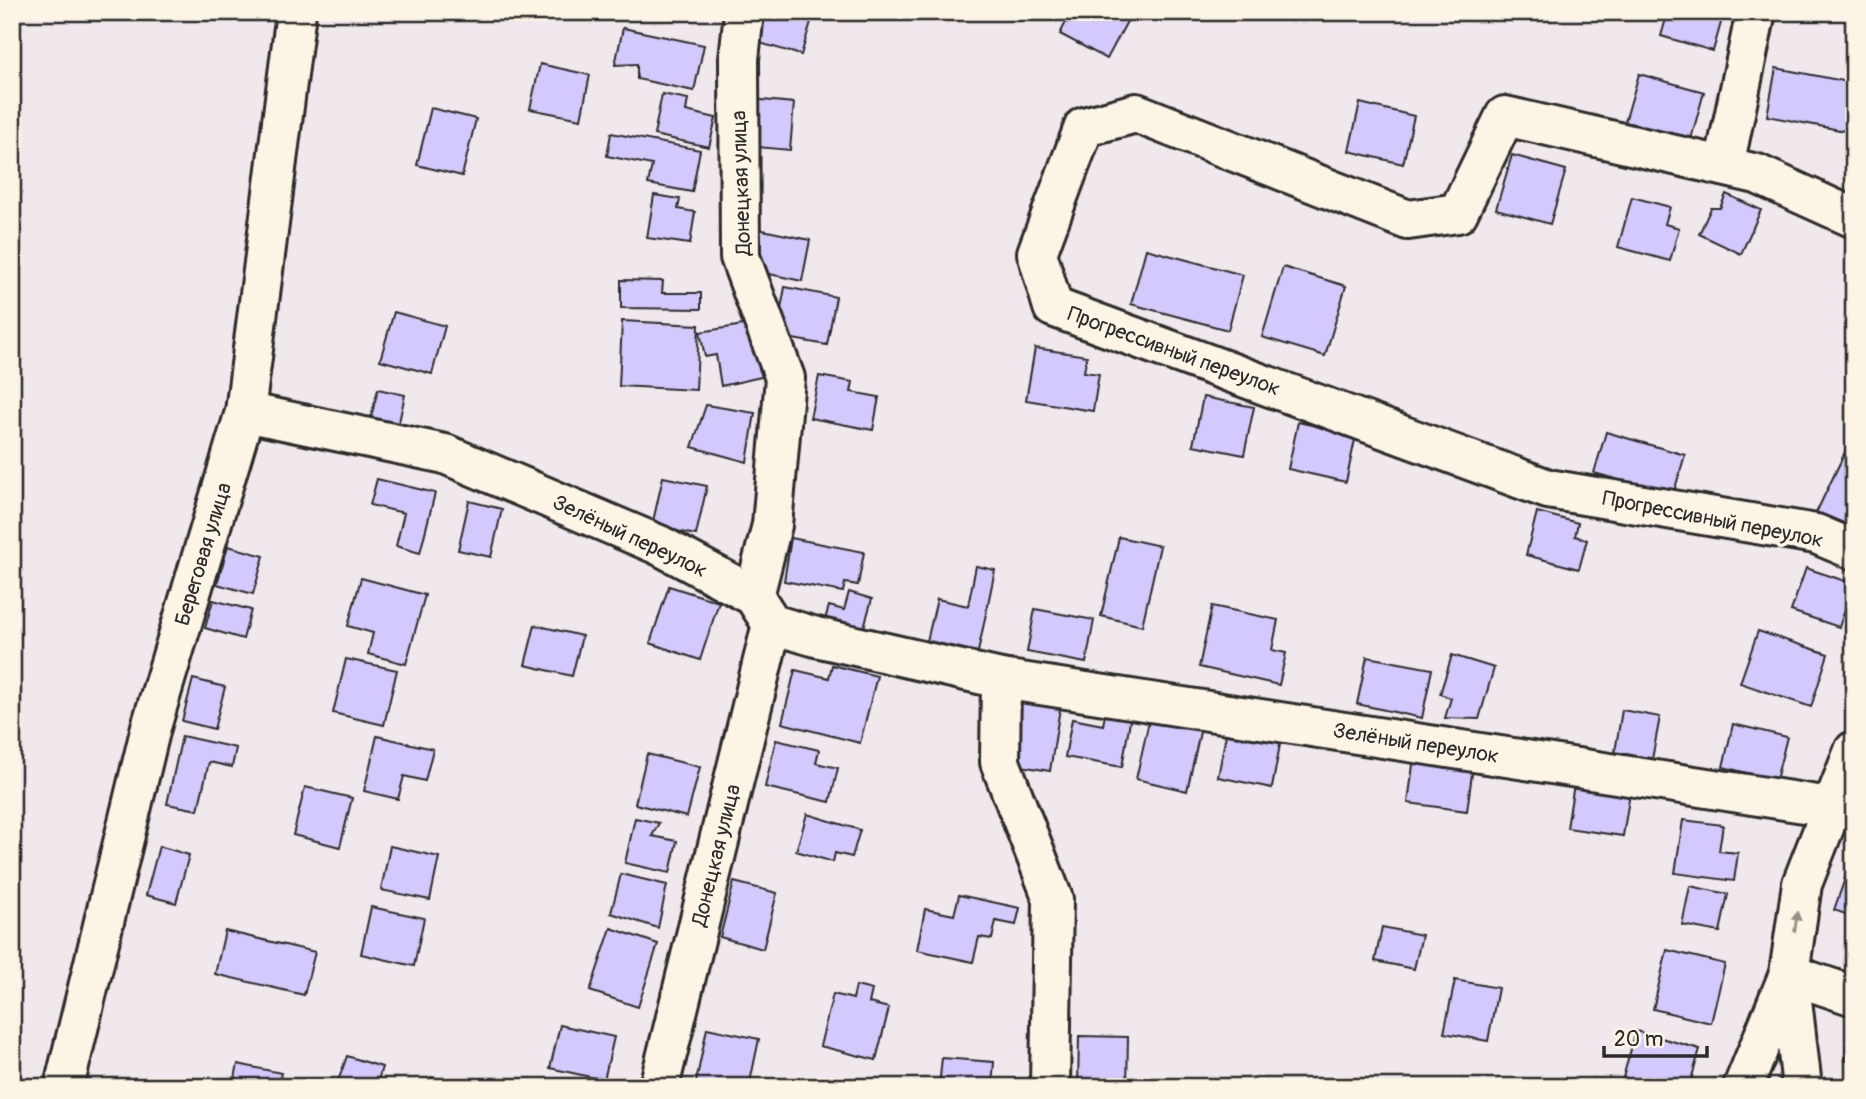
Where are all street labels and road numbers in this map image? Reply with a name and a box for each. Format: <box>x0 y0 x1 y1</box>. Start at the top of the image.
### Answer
street label: Донецкая улица <box>725 110 758 257</box>
street label: Прогрессивный переулок <box>1064 300 1284 403</box>
street label: Береговая улица <box>169 479 238 629</box>
street label: Прогрессивный переулок <box>1600 485 1826 554</box>
street label: Зелёный переулок <box>548 489 711 584</box>
street label: Зелёный переулок <box>1331 717 1501 770</box>
street label: Донецкая улица <box>686 781 747 930</box>

